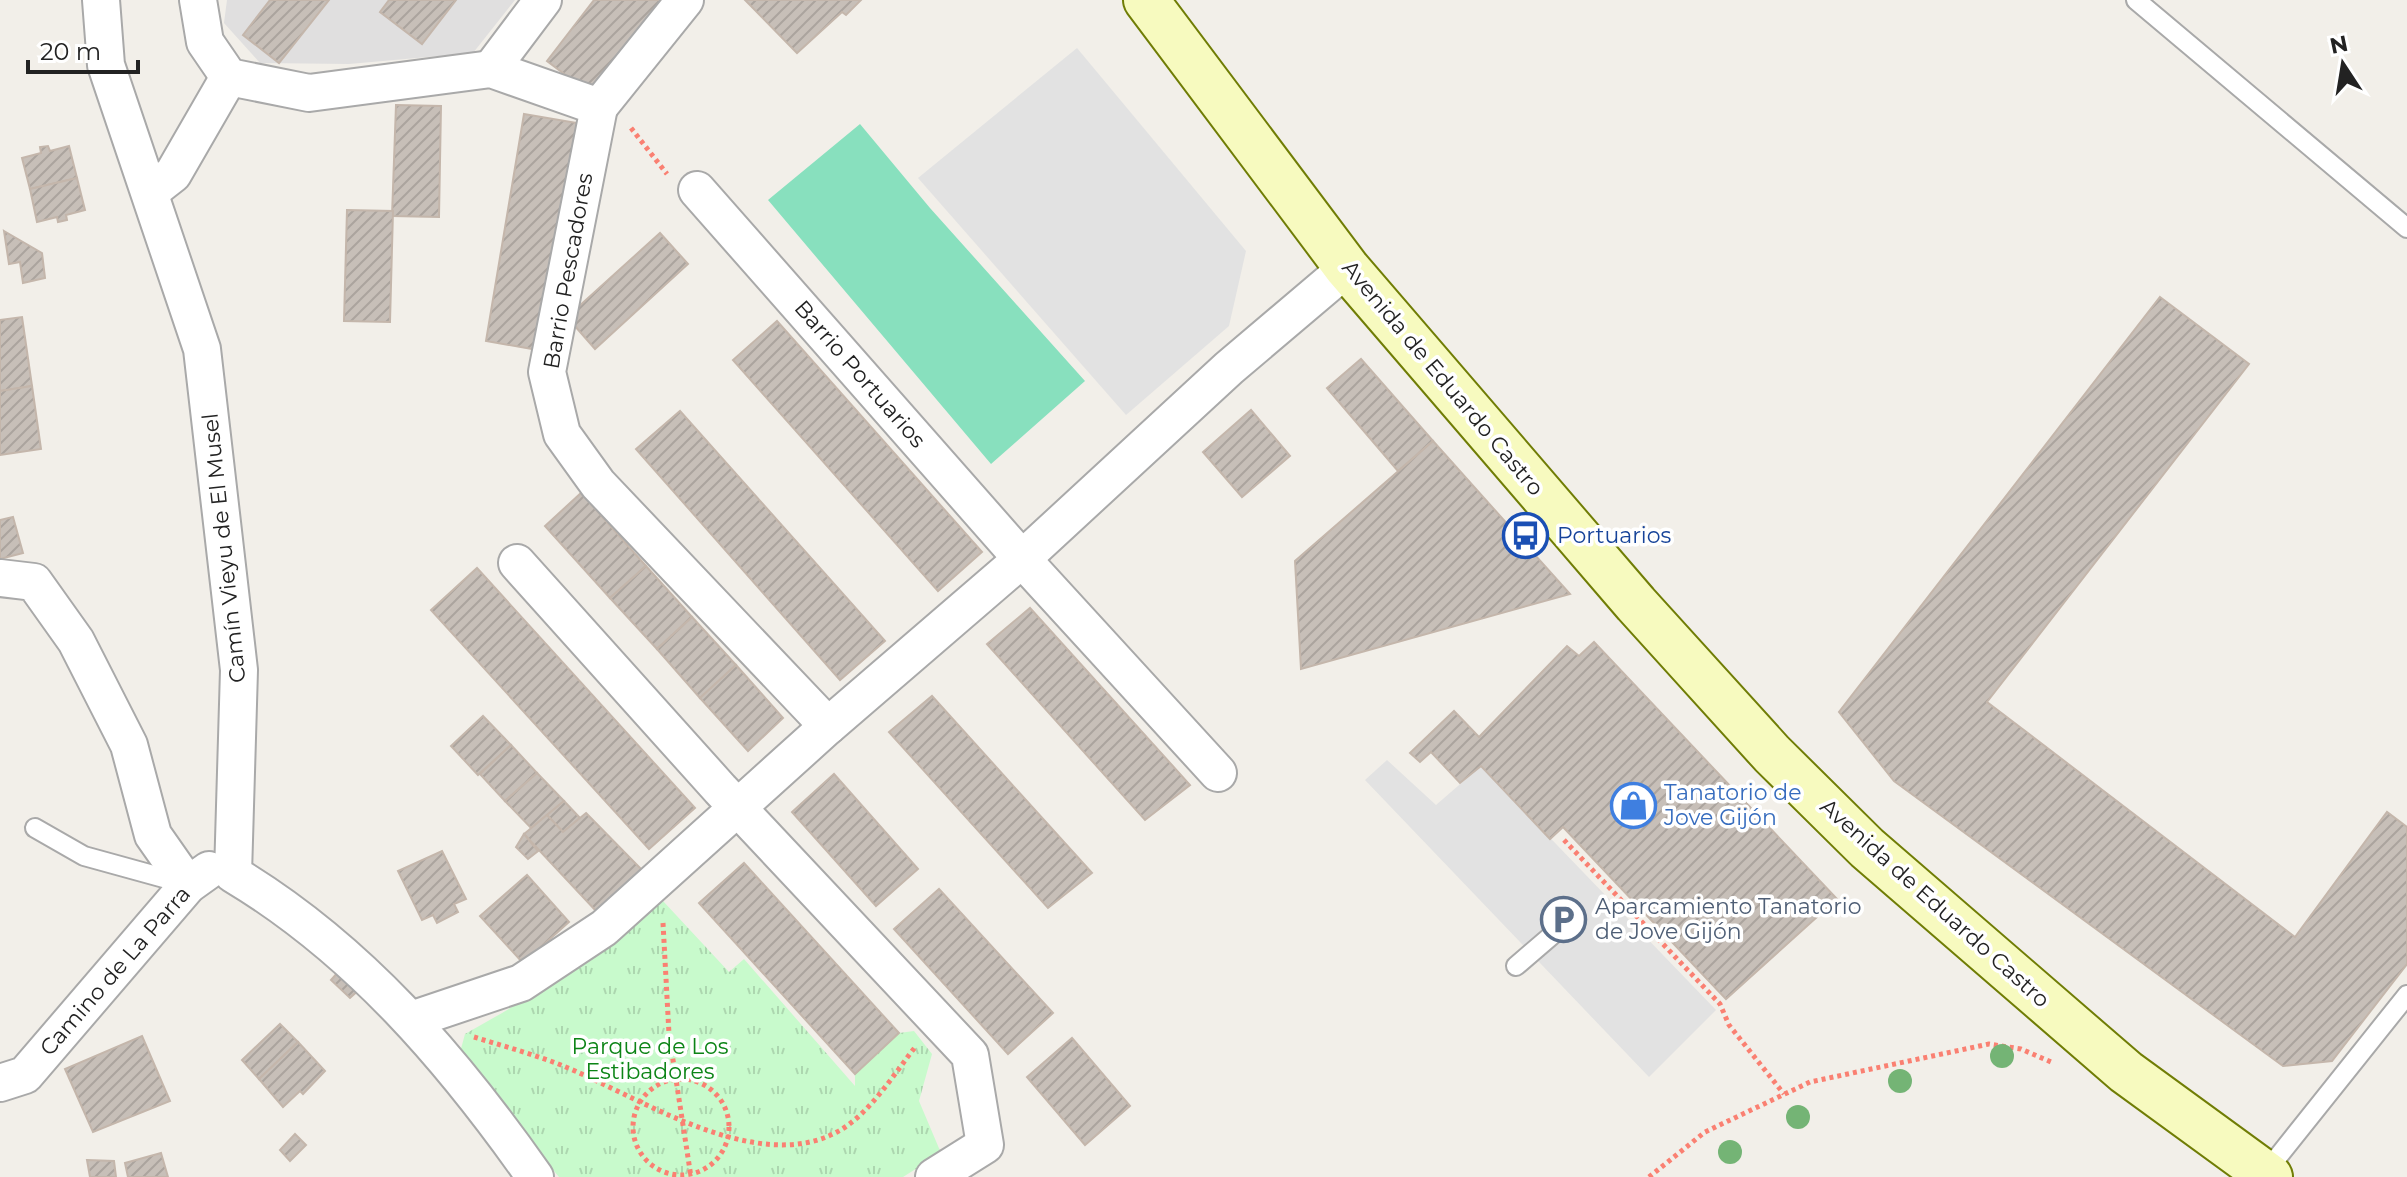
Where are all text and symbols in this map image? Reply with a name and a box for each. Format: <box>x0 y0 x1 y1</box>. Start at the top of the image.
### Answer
scale bar <box>28 24 138 74</box>
north arrow <box>2303 24 2383 104</box>
text: N <box>2327 30 2350 60</box>
text: 20 m <box>40 37 101 66</box>
street label: Barrio Pescadores <box>537 171 599 371</box>
street label: Avenida de Eduardo Castro <box>1337 255 1549 501</box>
street label: Barrio Portuarios <box>789 295 932 453</box>
street label: Camín Vieyu de El Musel <box>196 412 252 684</box>
bus stop icon: Portuarios <box>1502 511 1550 559</box>
place label: Portuarios <box>1557 522 1672 549</box>
place label: Tanatorio de Jove Gijón <box>1663 779 1801 831</box>
shop icon: Tanatorio de Jove Gijón <box>1609 781 1657 829</box>
street label: Avenida de Eduardo Castro <box>1815 793 2055 1013</box>
street label: Camino de La Parra <box>34 881 196 1061</box>
place label: Aparcamiento Tanatorio de Jove Gijón <box>1595 893 1862 945</box>
parking icon: Aparcamiento Tanatorio de Jove Gijón <box>1540 895 1588 943</box>
park label: Parque de Los Estibadores <box>571 1033 729 1085</box>

